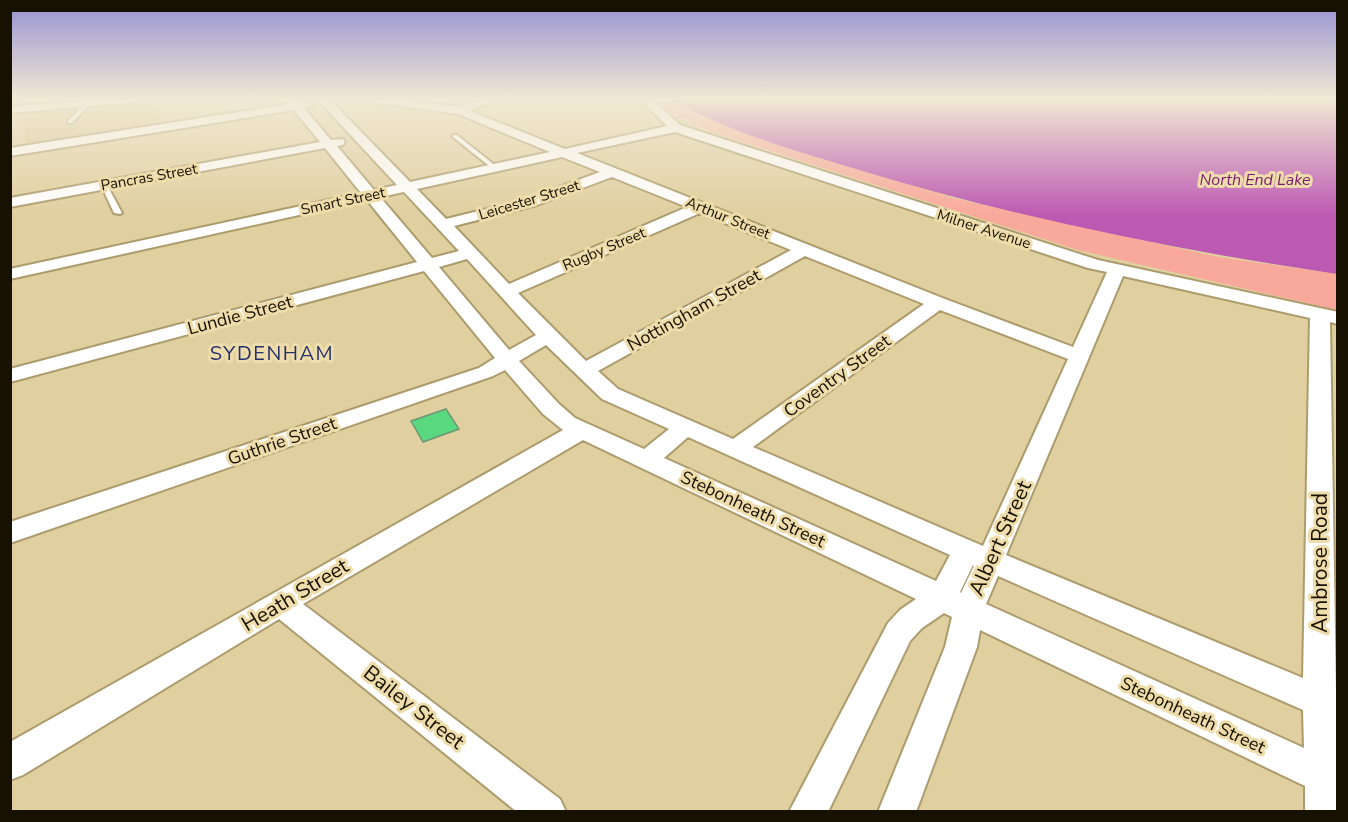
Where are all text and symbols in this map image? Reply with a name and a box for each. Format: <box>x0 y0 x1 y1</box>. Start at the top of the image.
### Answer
street label: Pancras Street <box>99 159 200 195</box>
water label: North End Lake <box>1199 169 1311 191</box>
street label: Leicester Street <box>476 175 583 225</box>
street label: Smart Street <box>299 182 388 220</box>
street label: Arthur Street <box>683 192 774 244</box>
street label: Milner Avenue <box>935 204 1033 254</box>
street label: Rugby Street <box>559 222 649 275</box>
street label: Nottingham Street <box>623 263 766 357</box>
street label: Lundie Street <box>185 289 296 341</box>
street label: Coventry Street <box>779 329 896 423</box>
district label: SYDENHAM <box>210 340 334 367</box>
street label: Guthrie Street <box>224 411 340 471</box>
street label: Stebonheath Street <box>677 465 830 553</box>
street label: Albert Street <box>962 476 1038 600</box>
street label: Ambrose Road <box>1306 493 1334 633</box>
street label: Heath Street <box>236 552 354 638</box>
street label: Bailey Street <box>358 659 471 756</box>
street label: Stebonheath Street <box>1117 671 1270 759</box>

